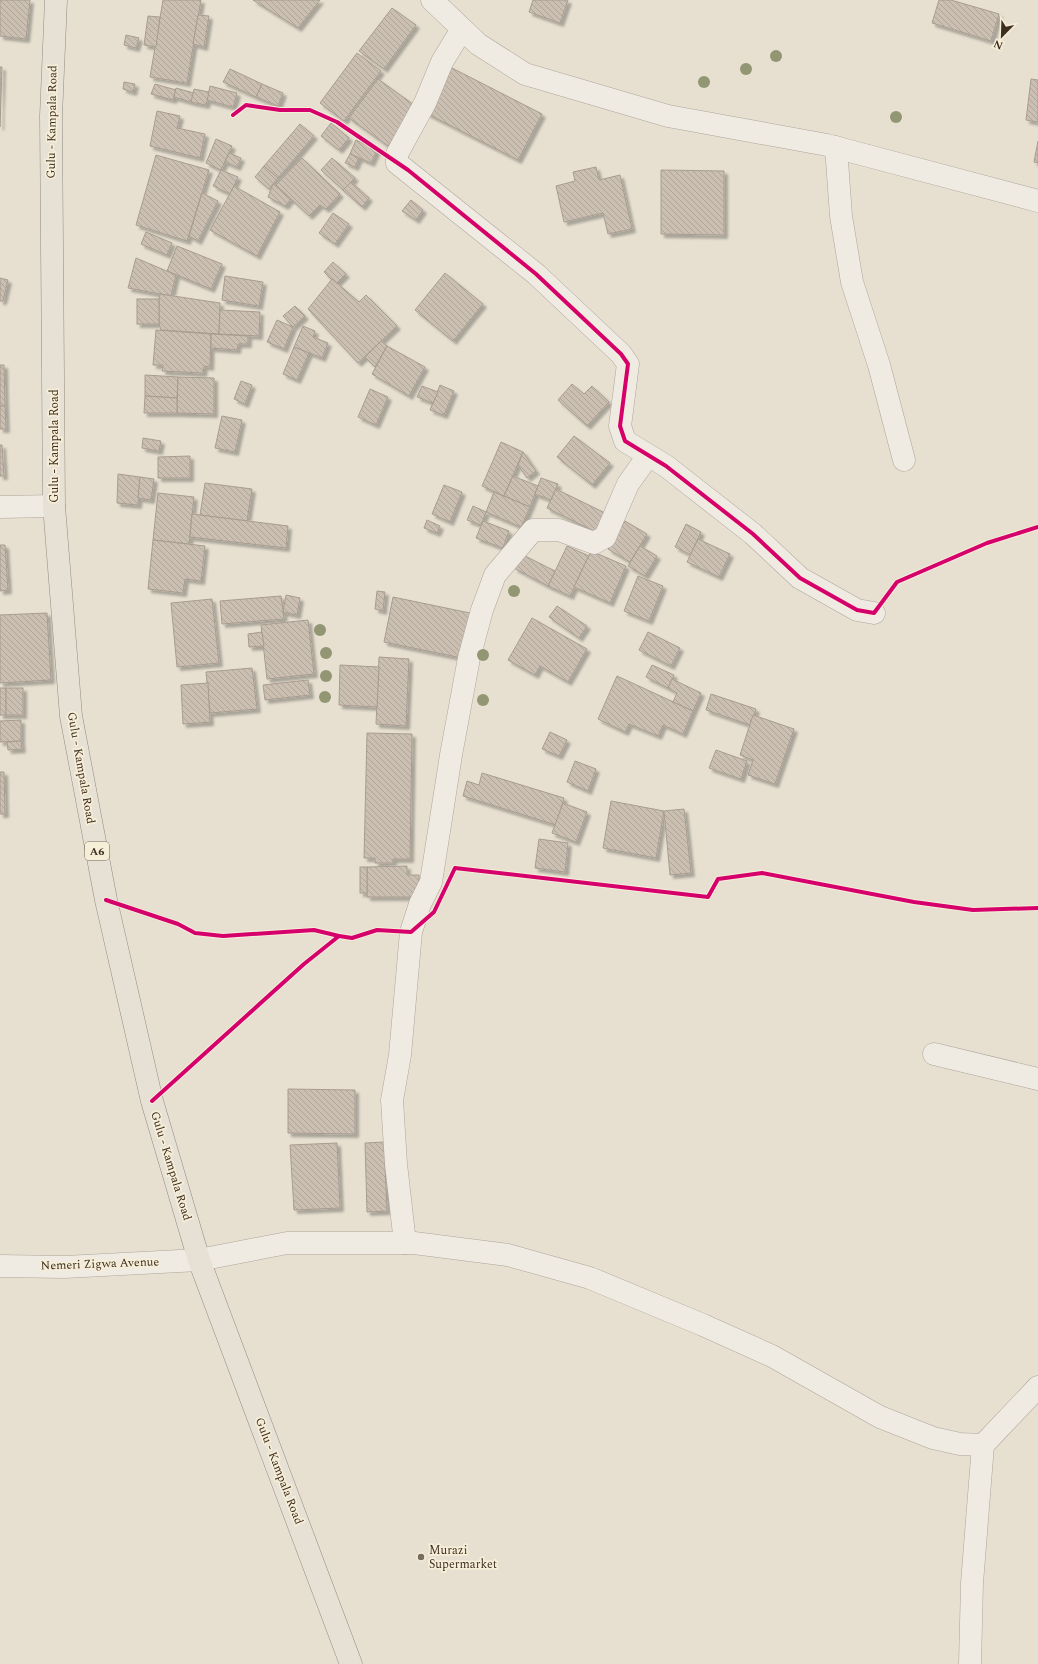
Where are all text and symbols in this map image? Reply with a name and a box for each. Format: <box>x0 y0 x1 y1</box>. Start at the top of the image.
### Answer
north arrow <box>982 16 1022 56</box>
text: N <box>991 35 1006 54</box>
street label: Gulu - Kampala Road <box>42 65 62 179</box>
street label: Gulu - Kampala Road <box>45 389 64 503</box>
street label: Gulu - Kampala Road <box>62 711 100 826</box>
road number: A6 <box>85 842 109 860</box>
street label: Gulu - Kampala Road <box>145 1109 197 1223</box>
street label: Nemeri Zigwa Avenue <box>40 1252 160 1276</box>
street label: Gulu - Kampala Road <box>250 1415 308 1528</box>
place label: Murazi Supermarket <box>429 1541 497 1574</box>
marker: Murazi Supermarket <box>416 1552 426 1562</box>

